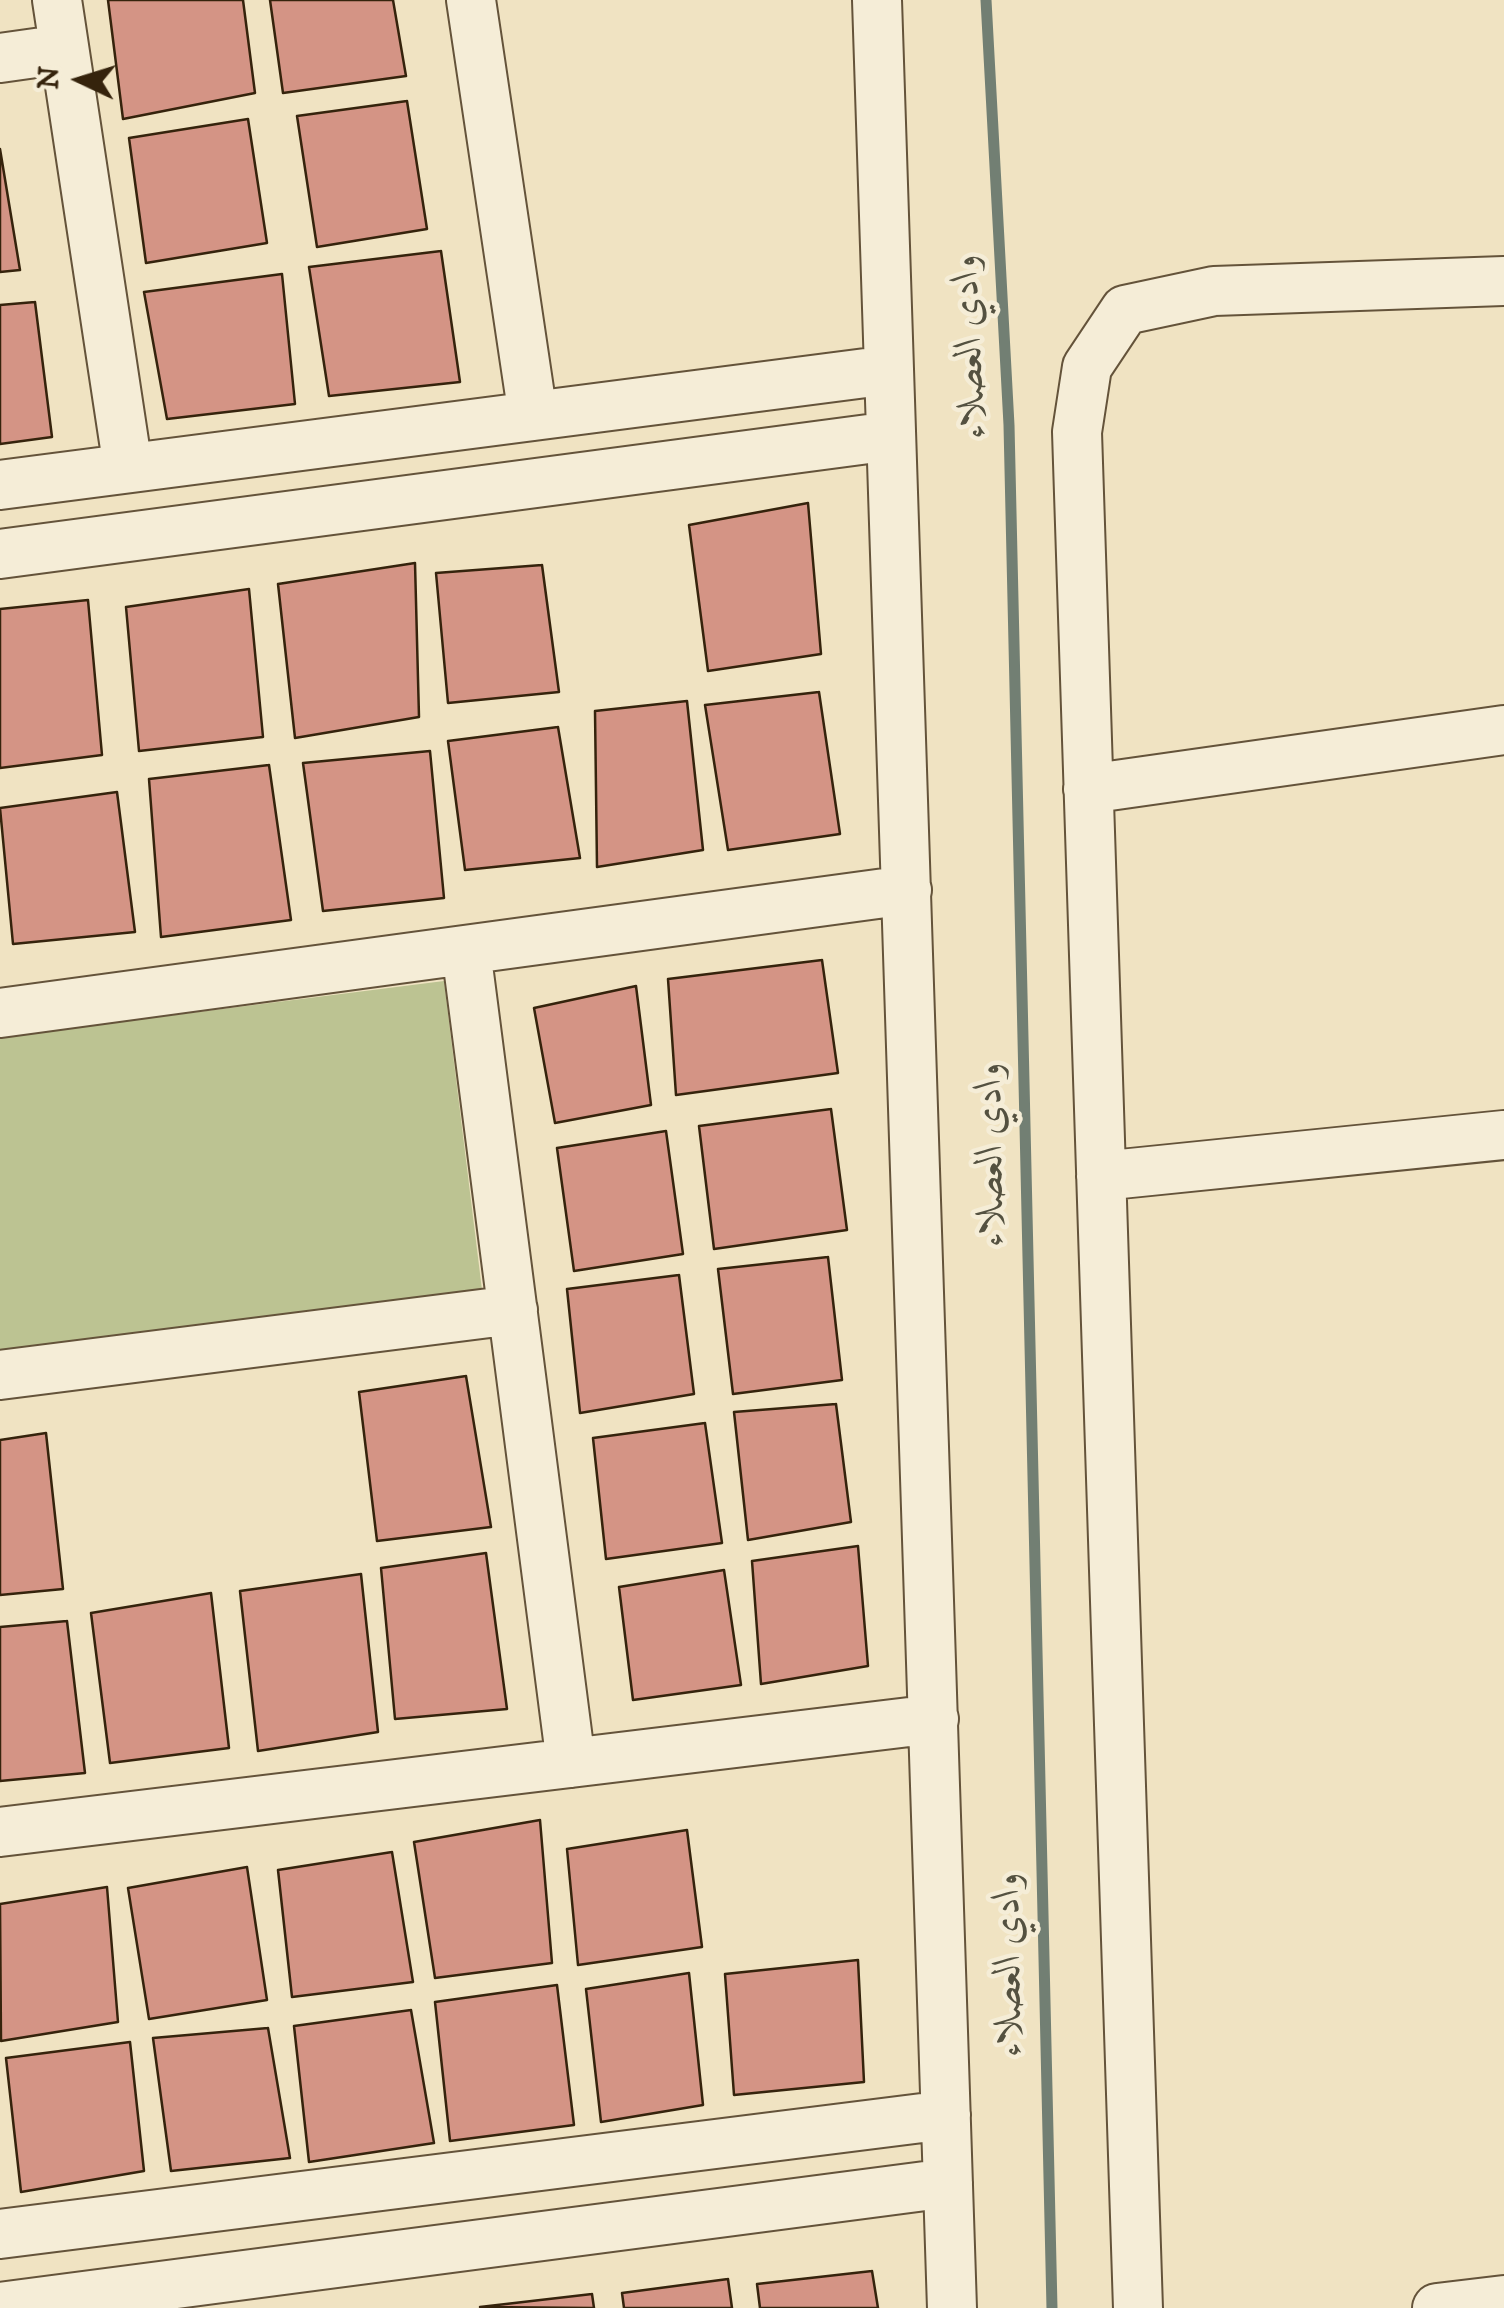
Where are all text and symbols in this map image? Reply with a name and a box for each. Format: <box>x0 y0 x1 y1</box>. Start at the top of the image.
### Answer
north arrow <box>30 30 130 130</box>
text: N <box>31 65 68 91</box>
water label: وادي العصلاء <box>943 253 1001 439</box>
water label: وادي العصلاء <box>967 1062 1019 1246</box>
water label: وادي العصلاء <box>985 1872 1037 2056</box>

